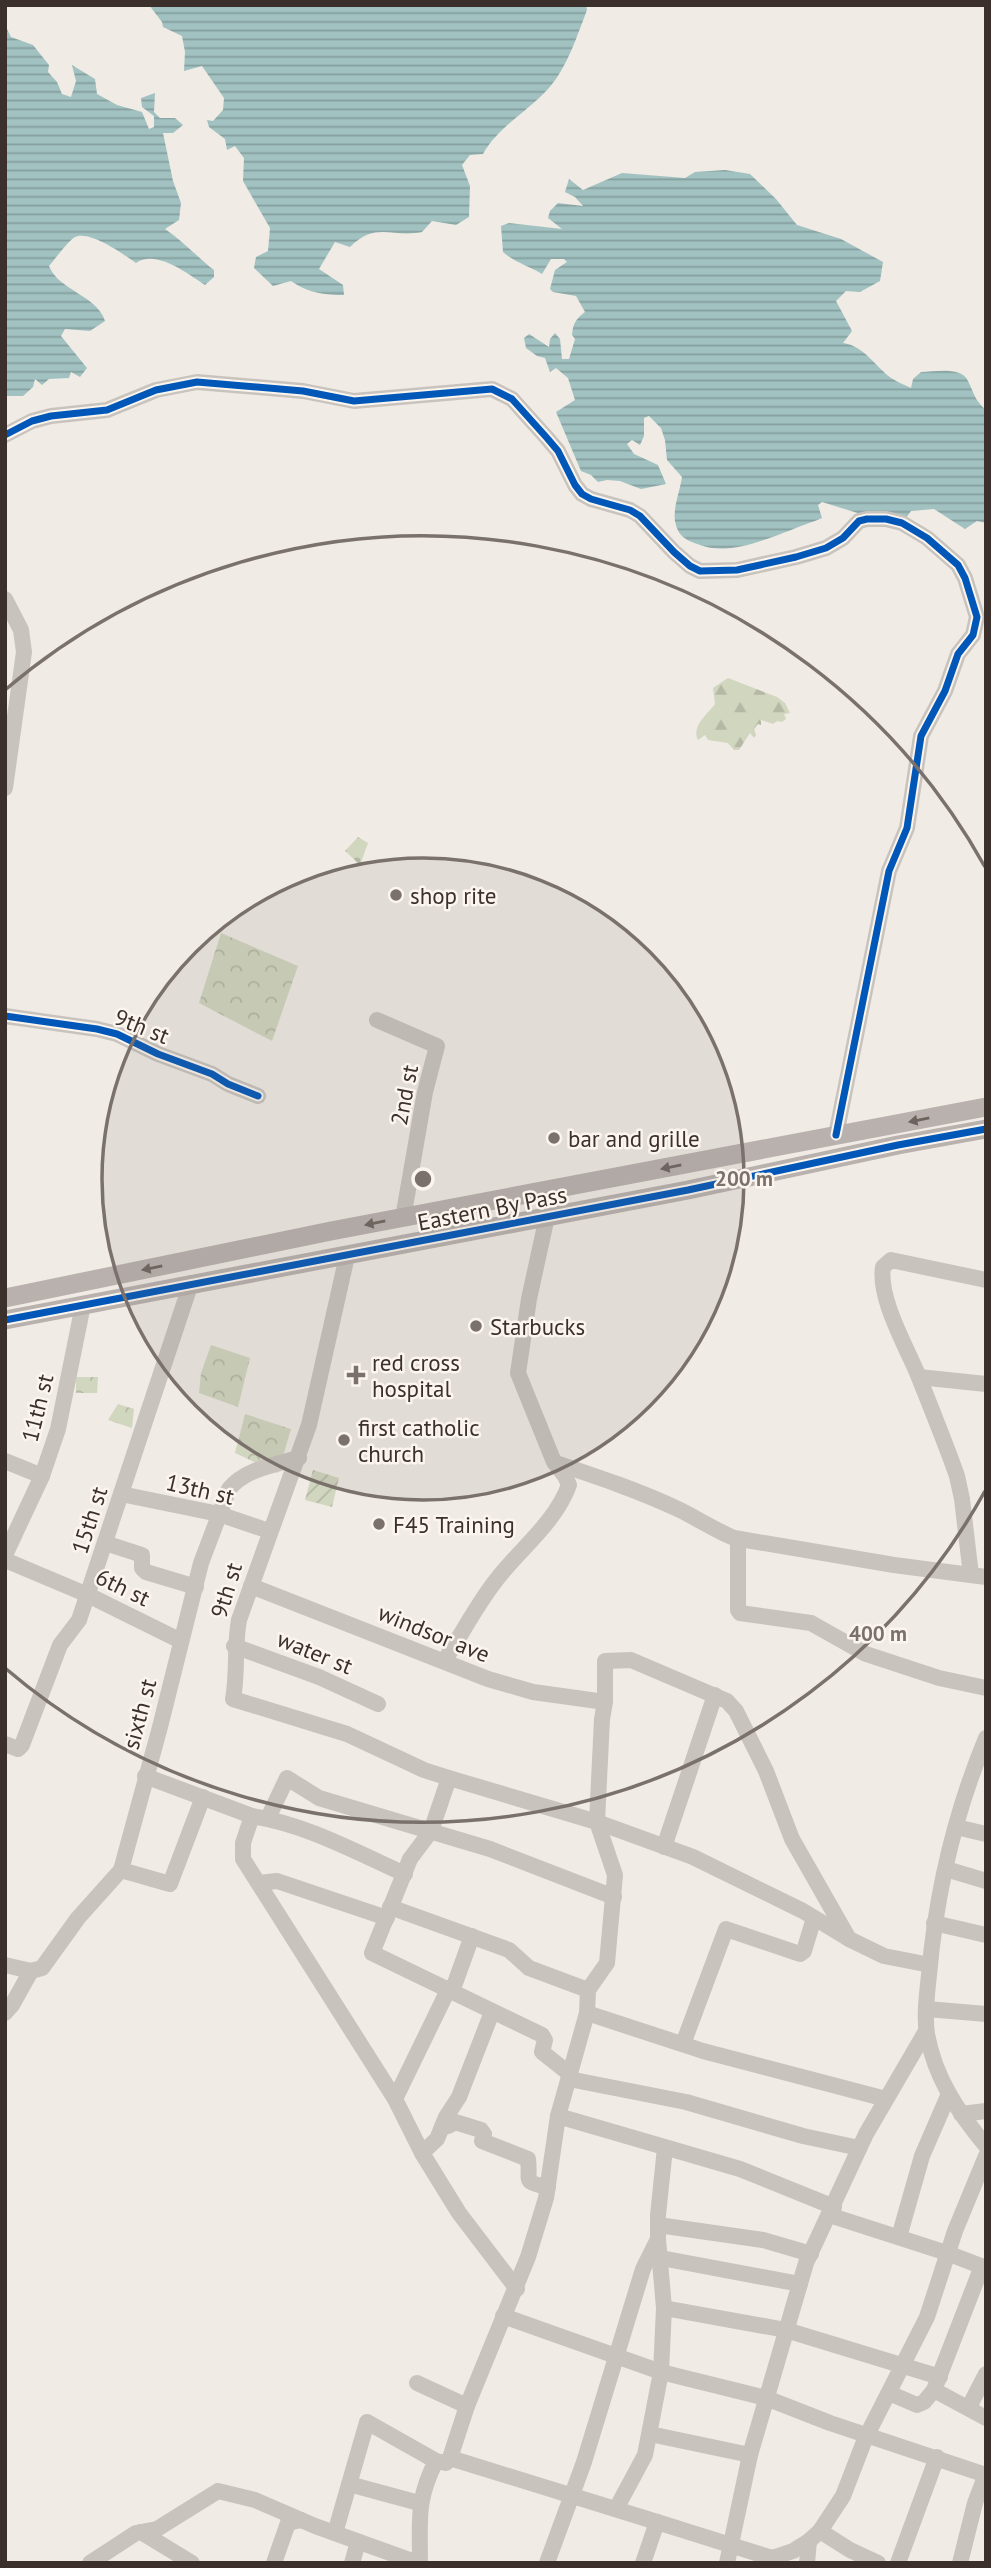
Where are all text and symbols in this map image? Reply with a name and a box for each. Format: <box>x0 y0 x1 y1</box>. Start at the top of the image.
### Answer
place label: shop rite <box>410 881 496 910</box>
marker: shop rite <box>388 887 404 903</box>
street label: 9th st <box>110 1002 174 1050</box>
street label: 2nd st <box>384 1062 424 1128</box>
one-way arrow <box>908 1115 930 1126</box>
place label: bar and grille <box>568 1124 700 1153</box>
marker: bar and grille <box>546 1130 562 1146</box>
one-way arrow <box>660 1161 682 1172</box>
text: 200 m <box>715 1165 773 1192</box>
centre of rings <box>411 1167 435 1191</box>
street label: Eastern By Pass <box>415 1179 569 1237</box>
one-way arrow <box>364 1218 386 1229</box>
one-way arrow <box>141 1263 163 1274</box>
place label: Starbucks <box>490 1312 585 1341</box>
marker: Starbucks <box>468 1318 484 1334</box>
place label: red cross hospital <box>372 1348 460 1403</box>
marker: red cross hospital <box>346 1365 366 1385</box>
street label: 11th st <box>15 1371 59 1445</box>
place label: first catholic church <box>358 1413 480 1468</box>
marker: first catholic church <box>336 1432 352 1448</box>
street label: 13th st <box>163 1467 237 1511</box>
street label: 15th st <box>65 1482 114 1557</box>
place label: F45 Training <box>393 1510 515 1539</box>
marker: F45 Training <box>371 1516 387 1532</box>
street label: 9th st <box>204 1559 248 1621</box>
street label: 6th st <box>91 1562 155 1613</box>
street label: windsor ave <box>374 1597 494 1669</box>
text: 400 m <box>849 1620 907 1647</box>
street label: water st <box>273 1624 357 1680</box>
street label: sixth st <box>116 1675 162 1752</box>

